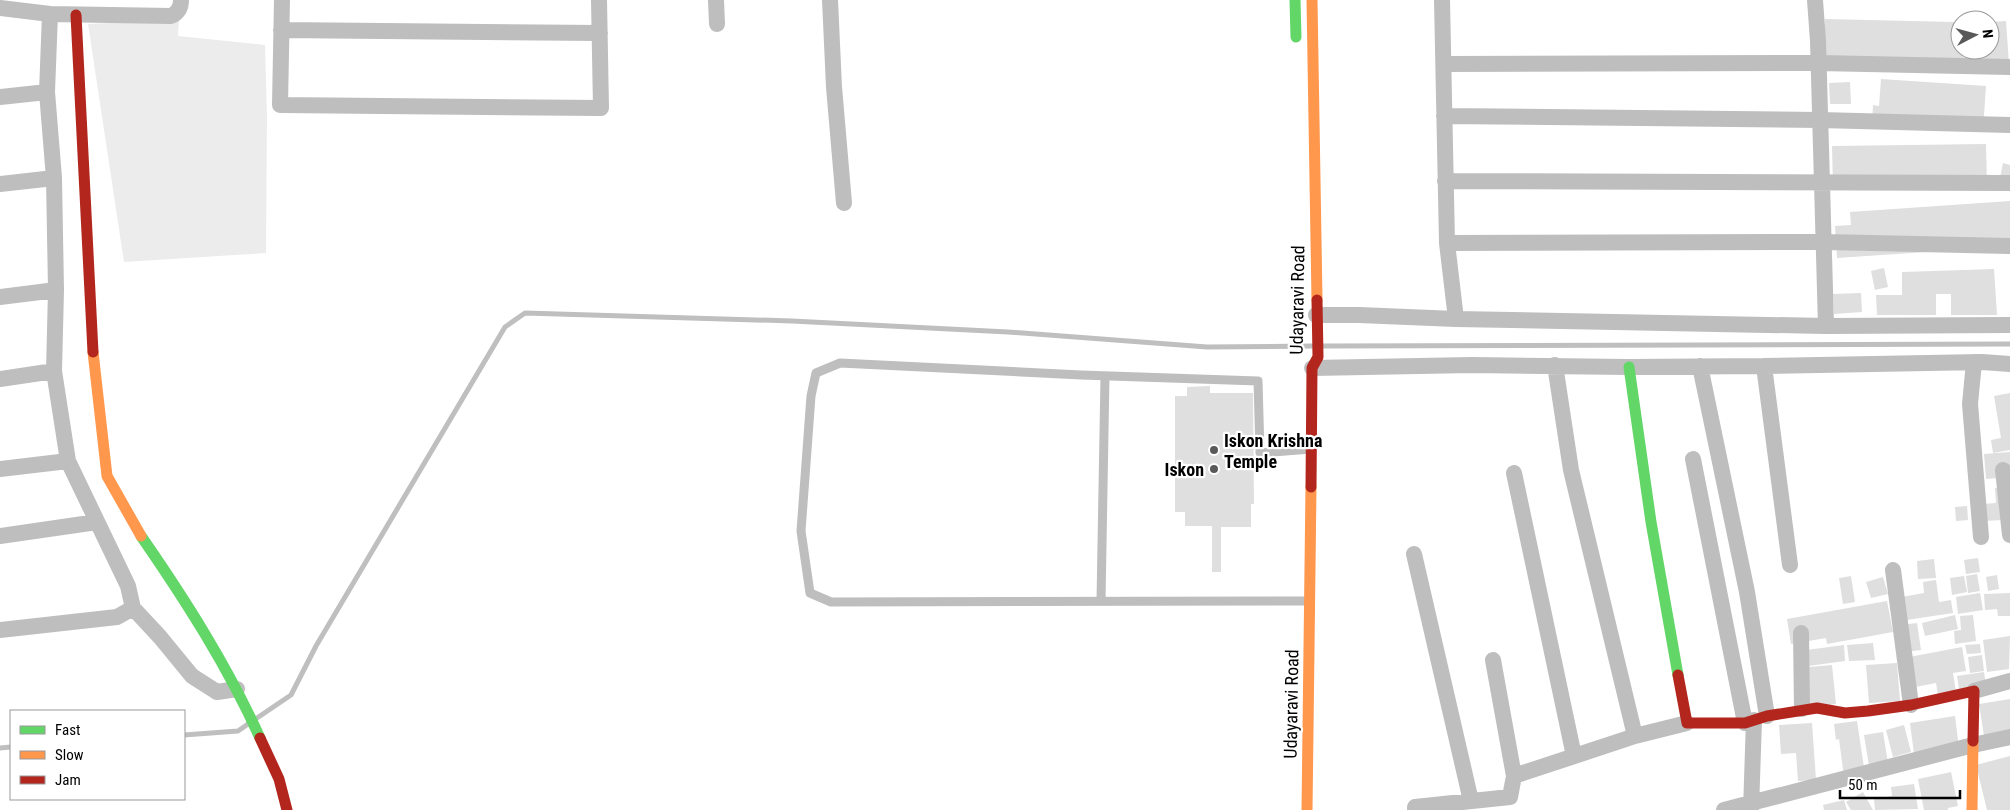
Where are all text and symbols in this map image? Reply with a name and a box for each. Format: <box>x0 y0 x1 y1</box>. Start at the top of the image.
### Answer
north arrow <box>1950 10 2000 60</box>
text: N <box>1980 29 1996 39</box>
street label: Udayaravi Road <box>1286 245 1308 355</box>
place label: Iskon Krishna Temple <box>1224 430 1322 472</box>
marker: Iskon Krishna Temple <box>1208 444 1220 456</box>
place label: Iskon <box>1165 459 1204 480</box>
marker: Iskon <box>1208 463 1220 475</box>
street label: Udayaravi Road <box>1280 649 1302 759</box>
legend <box>10 710 185 800</box>
text: Fast <box>55 721 80 739</box>
text: Slow <box>55 746 84 764</box>
scale bar <box>1840 768 1960 800</box>
text: Jam <box>55 771 81 789</box>
text: 50 m <box>1848 776 1878 794</box>

